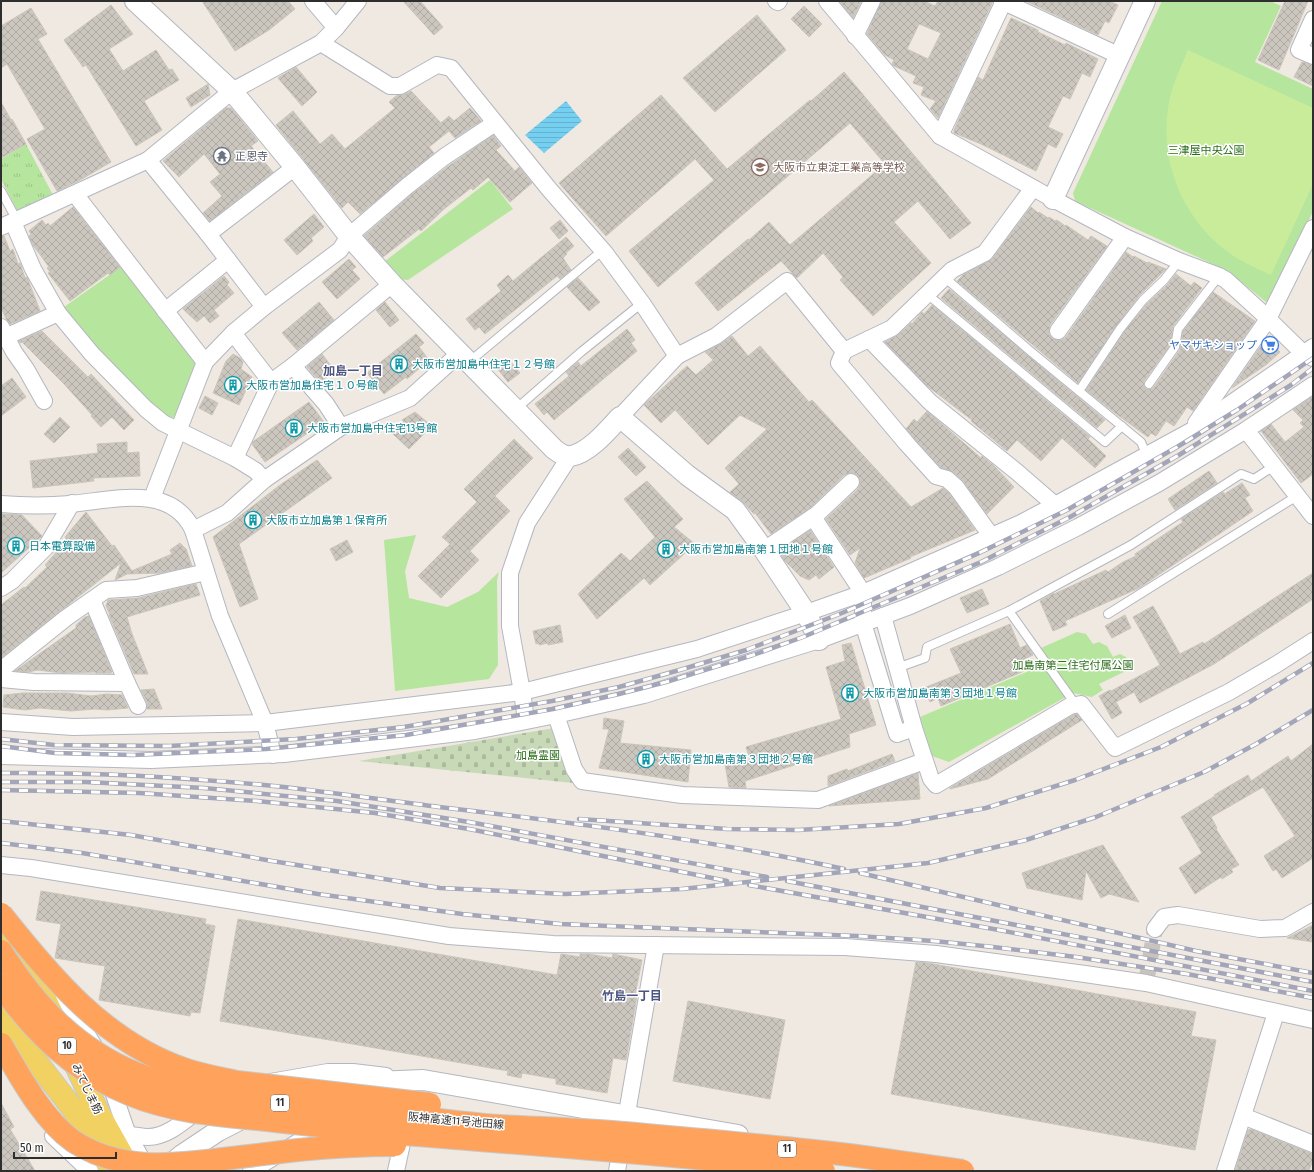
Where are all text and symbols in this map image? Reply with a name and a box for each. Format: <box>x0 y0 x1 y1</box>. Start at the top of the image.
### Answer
park label: 三津屋中央公園 <box>1168 144 1245 157</box>
temple icon: 正恩寺 <box>212 146 232 166</box>
place label: 正恩寺 <box>235 150 268 163</box>
school or university icon: 大阪市立東淀工業高等学校 <box>750 157 770 177</box>
place label: 大阪市立東淀工業高等学校 <box>773 161 905 174</box>
supermarket icon: ヤマザキショップ <box>1260 335 1280 355</box>
place label: ヤマザキショップ <box>1169 339 1257 352</box>
building icon: 大阪市営加島中住宅１２号館 <box>389 354 409 374</box>
place label: 大阪市営加島中住宅１２号館 <box>412 358 555 371</box>
district label: 加島一丁目 <box>323 364 383 378</box>
building icon: 大阪市営加島住宅１０号館 <box>223 375 243 395</box>
place label: 大阪市営加島住宅１０号館 <box>246 379 378 392</box>
building icon: 大阪市営加島中住宅13号館 <box>284 418 304 438</box>
place label: 大阪市営加島中住宅13号館 <box>307 422 437 435</box>
building icon: 大阪市立加島第１保育所 <box>243 510 263 530</box>
place label: 大阪市立加島第１保育所 <box>266 514 388 527</box>
building icon: 日本電算設備 <box>6 536 26 556</box>
building icon: 大阪市営加島南第１団地１号館 <box>656 539 676 559</box>
place label: 日本電算設備 <box>29 540 95 553</box>
place label: 大阪市営加島南第１団地１号館 <box>679 543 833 556</box>
park label: 加島南第二住宅付属公園 <box>1013 659 1134 672</box>
building icon: 大阪市営加島南第３団地１号館 <box>840 683 860 703</box>
place label: 大阪市営加島南第３団地１号館 <box>863 687 1017 700</box>
park label: 加島霊園 <box>516 749 560 762</box>
building icon: 大阪市営加島南第３団地２号館 <box>636 749 656 769</box>
place label: 大阪市営加島南第３団地２号館 <box>659 753 813 766</box>
district label: 竹島一丁目 <box>602 989 662 1003</box>
road number: 10 <box>58 1038 76 1054</box>
street label: みてじま筋 <box>69 1061 105 1117</box>
road number: 11 <box>271 1095 289 1111</box>
street label: 阪神高速11号池田線 <box>407 1110 505 1132</box>
scale bar <box>14 1134 116 1160</box>
text: 50 m <box>20 1141 44 1155</box>
road number: 11 <box>778 1141 796 1157</box>

